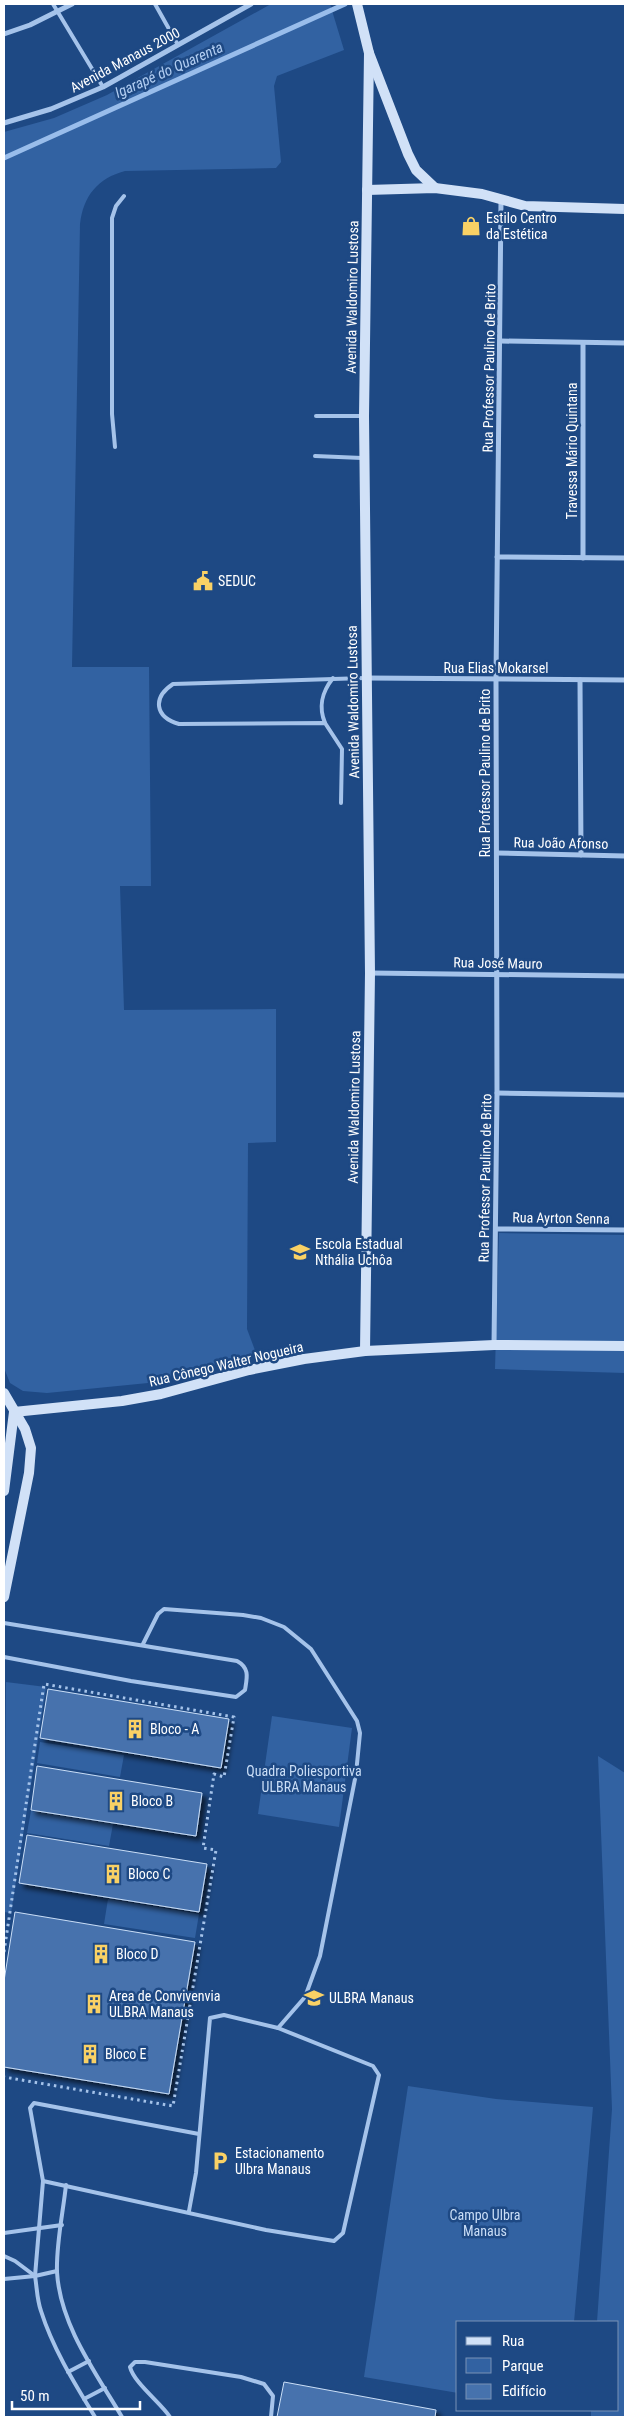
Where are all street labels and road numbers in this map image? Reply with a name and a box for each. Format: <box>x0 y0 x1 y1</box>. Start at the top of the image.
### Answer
street label: Avenida Manaus 2000 <box>67 24 183 96</box>
street label: Avenida Waldomiro Lustosa <box>343 220 361 374</box>
street label: Rua Professor Paulino de Brito <box>480 284 498 452</box>
street label: Travessa Mário Quintana <box>564 382 580 520</box>
street label: Avenida Waldomiro Lustosa <box>344 625 362 779</box>
street label: Rua Elias Mokarsel <box>444 660 548 676</box>
street label: Rua Professor Paulino de Brito <box>477 689 493 857</box>
street label: Rua João Afonso <box>514 834 608 852</box>
street label: Rua José Mauro <box>453 954 543 972</box>
street label: Avenida Waldomiro Lustosa <box>345 1030 363 1184</box>
street label: Rua Professor Paulino de Brito <box>476 1094 494 1262</box>
street label: Rua Ayrton Senna <box>512 1209 610 1227</box>
street label: Rua Cônego Walter Nogueira <box>147 1338 305 1390</box>

